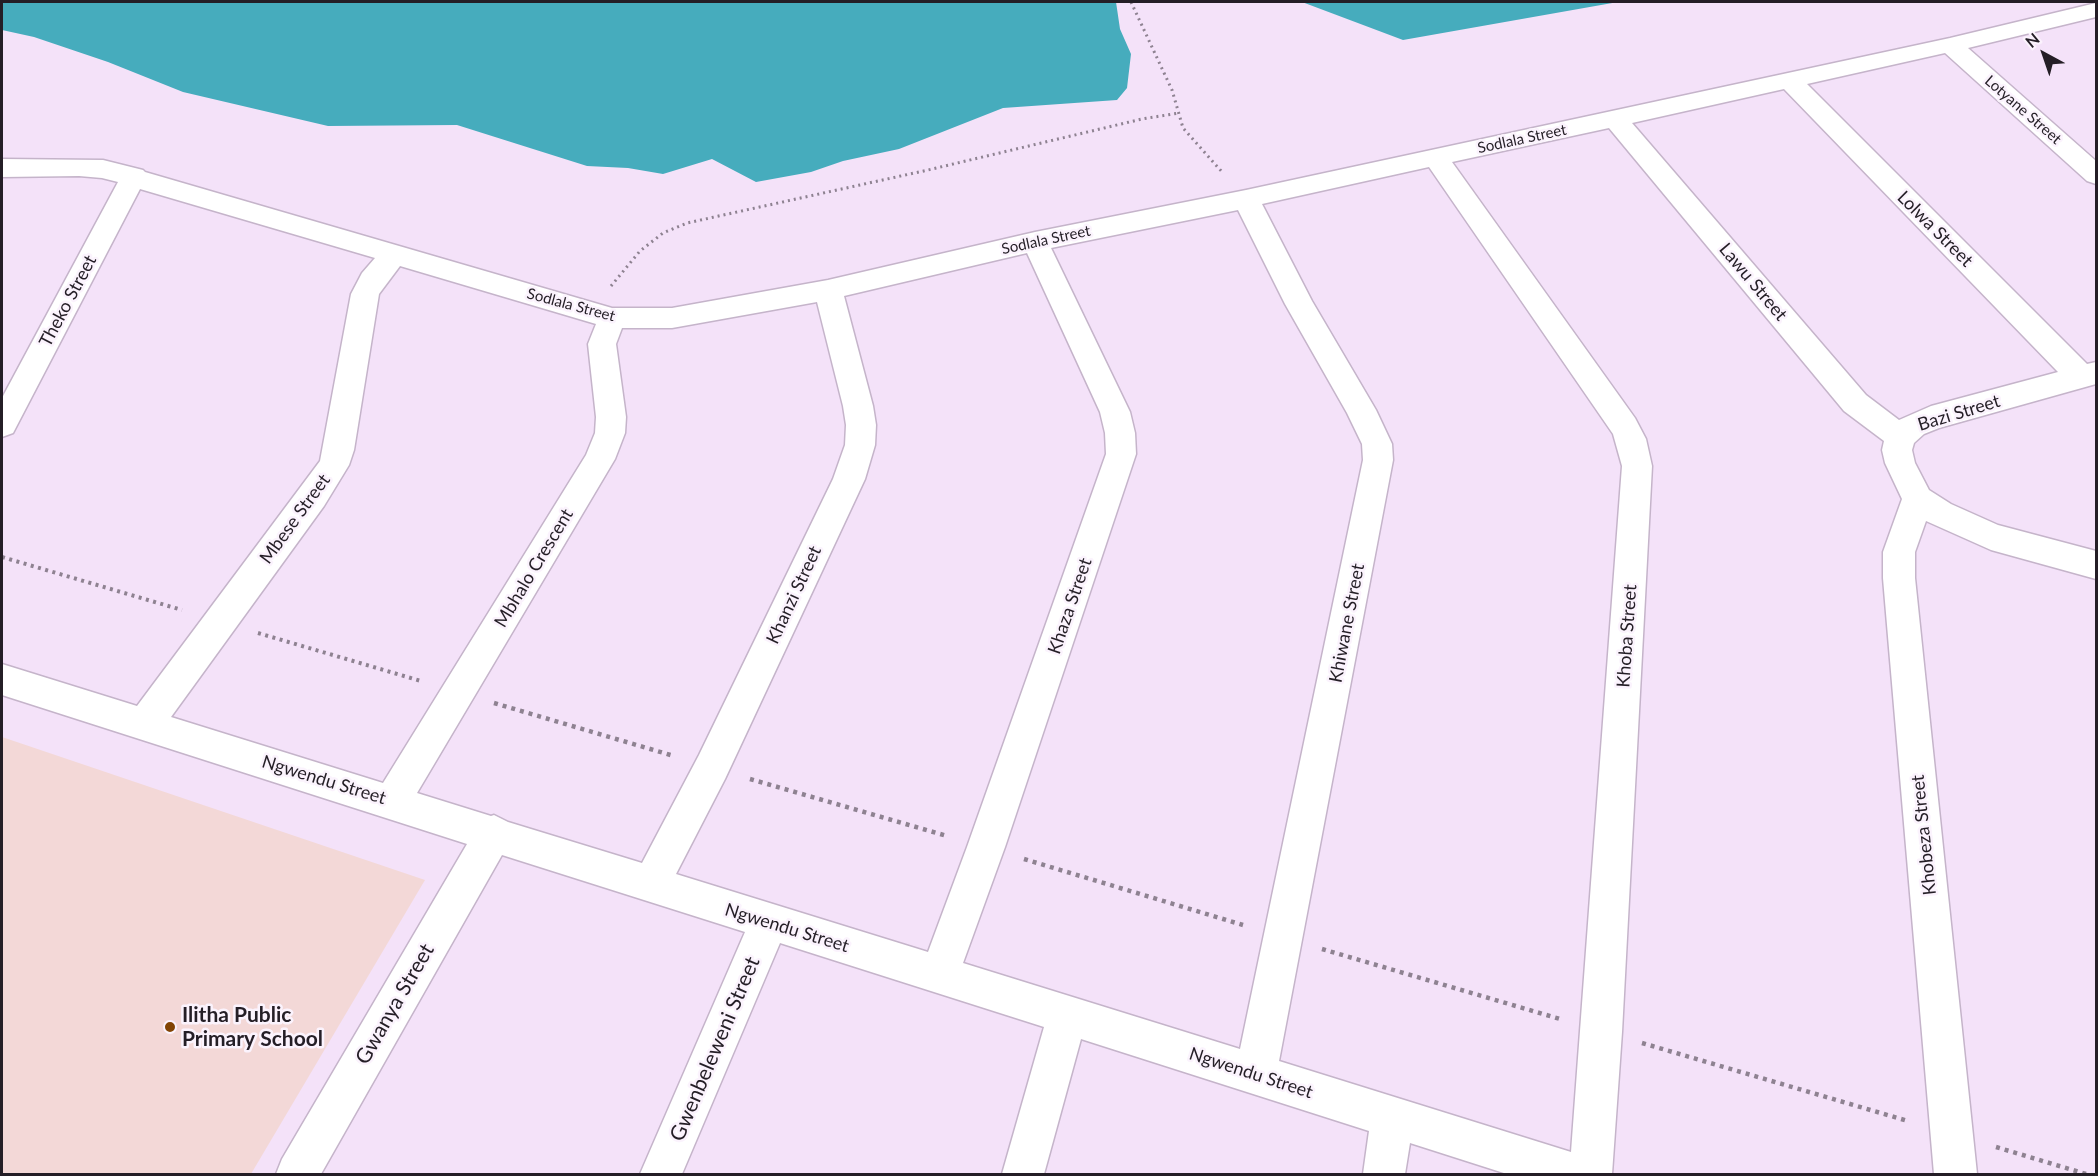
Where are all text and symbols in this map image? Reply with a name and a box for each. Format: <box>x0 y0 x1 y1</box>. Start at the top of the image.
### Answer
north arrow <box>2014 24 2074 84</box>
text: N <box>2021 29 2043 51</box>
street label: Lotyane Street <box>1981 72 2065 148</box>
street label: Sodlala Street <box>1476 121 1568 157</box>
street label: Lolwa Street <box>1893 187 1977 271</box>
street label: Sodlala Street <box>1000 222 1092 258</box>
street label: Lawu Street <box>1714 239 1792 325</box>
street label: Theko Street <box>35 251 101 351</box>
street label: Sodlala Street <box>525 285 617 325</box>
street label: Bazi Street <box>1915 390 2003 436</box>
street label: Mbese Street <box>255 470 335 568</box>
street label: Mbhalo Crescent <box>490 505 578 631</box>
street label: Khanzi Street <box>762 543 826 647</box>
street label: Khaza Street <box>1044 555 1096 657</box>
street label: Khiwane Street <box>1325 562 1369 684</box>
street label: Khoba Street <box>1613 584 1641 688</box>
street label: Ngwendu Street <box>259 751 389 809</box>
street label: Khobeza Street <box>1907 774 1941 896</box>
street label: Ngwendu Street <box>722 899 852 957</box>
street label: Gwanya Street <box>350 939 440 1069</box>
street label: Gwenbeleweni Street <box>665 953 765 1145</box>
place label: Ilitha Public Primary School <box>182 1002 323 1052</box>
marker: Ilitha Public Primary School <box>163 1020 177 1034</box>
street label: Ngwendu Street <box>1187 1043 1315 1103</box>

